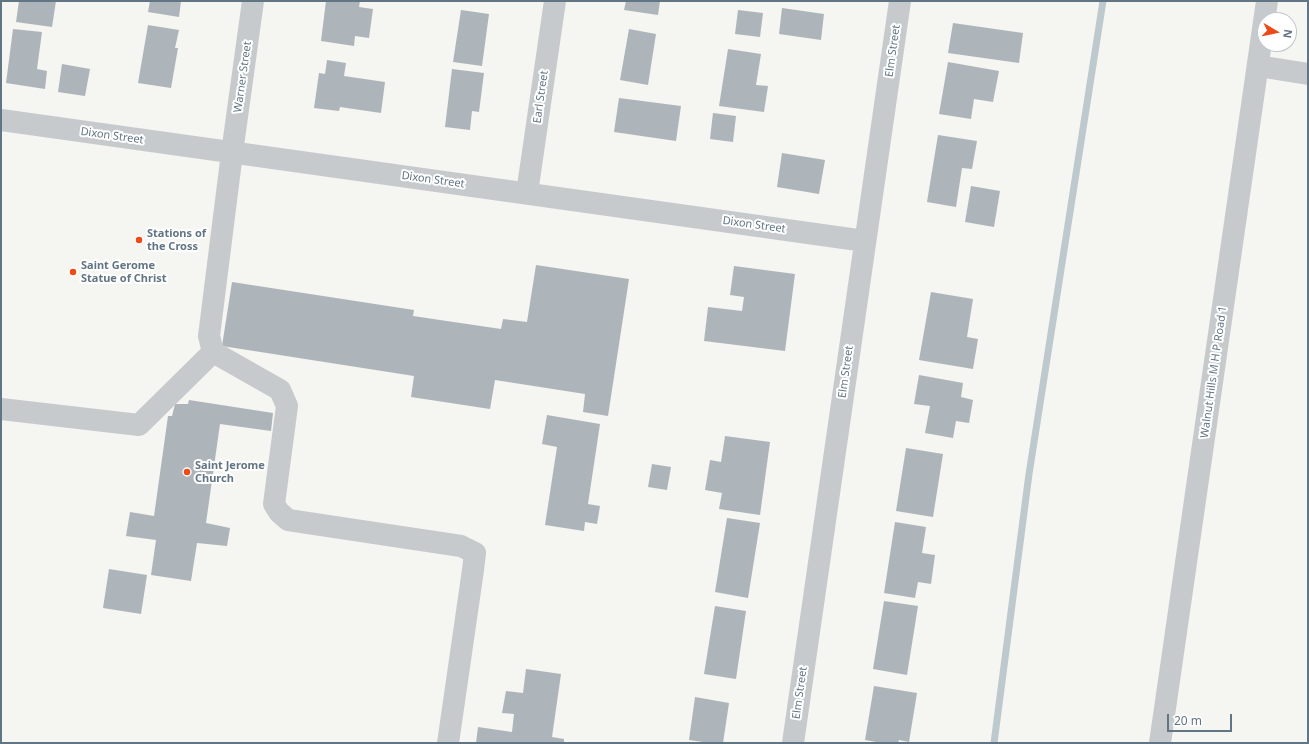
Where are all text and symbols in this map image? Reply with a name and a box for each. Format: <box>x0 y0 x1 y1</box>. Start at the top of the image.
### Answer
north arrow <box>1257 12 1297 52</box>
street label: Elm Street <box>883 24 903 78</box>
text: N <box>1280 28 1296 39</box>
street label: Warner Street <box>231 41 255 113</box>
street label: Earl Street <box>531 70 551 124</box>
street label: Dixon Street <box>80 125 144 147</box>
street label: Dixon Street <box>401 169 465 191</box>
street label: Dixon Street <box>722 214 786 236</box>
place label: Stations of the Cross <box>147 227 206 253</box>
marker: Stations of the Cross <box>134 235 144 245</box>
place label: Saint Gerome Statue of Christ <box>81 259 166 285</box>
marker: Saint Gerome Statue of Christ <box>68 267 78 277</box>
street label: Walnut Hills M H P Road 1 <box>1198 305 1230 439</box>
street label: Elm Street <box>836 345 856 399</box>
place label: Saint Jerome Church <box>195 459 265 485</box>
marker: Saint Jerome Church <box>182 467 192 477</box>
street label: Elm Street <box>790 666 810 720</box>
scale bar <box>1169 706 1234 732</box>
text: 20 m <box>1174 712 1202 729</box>

